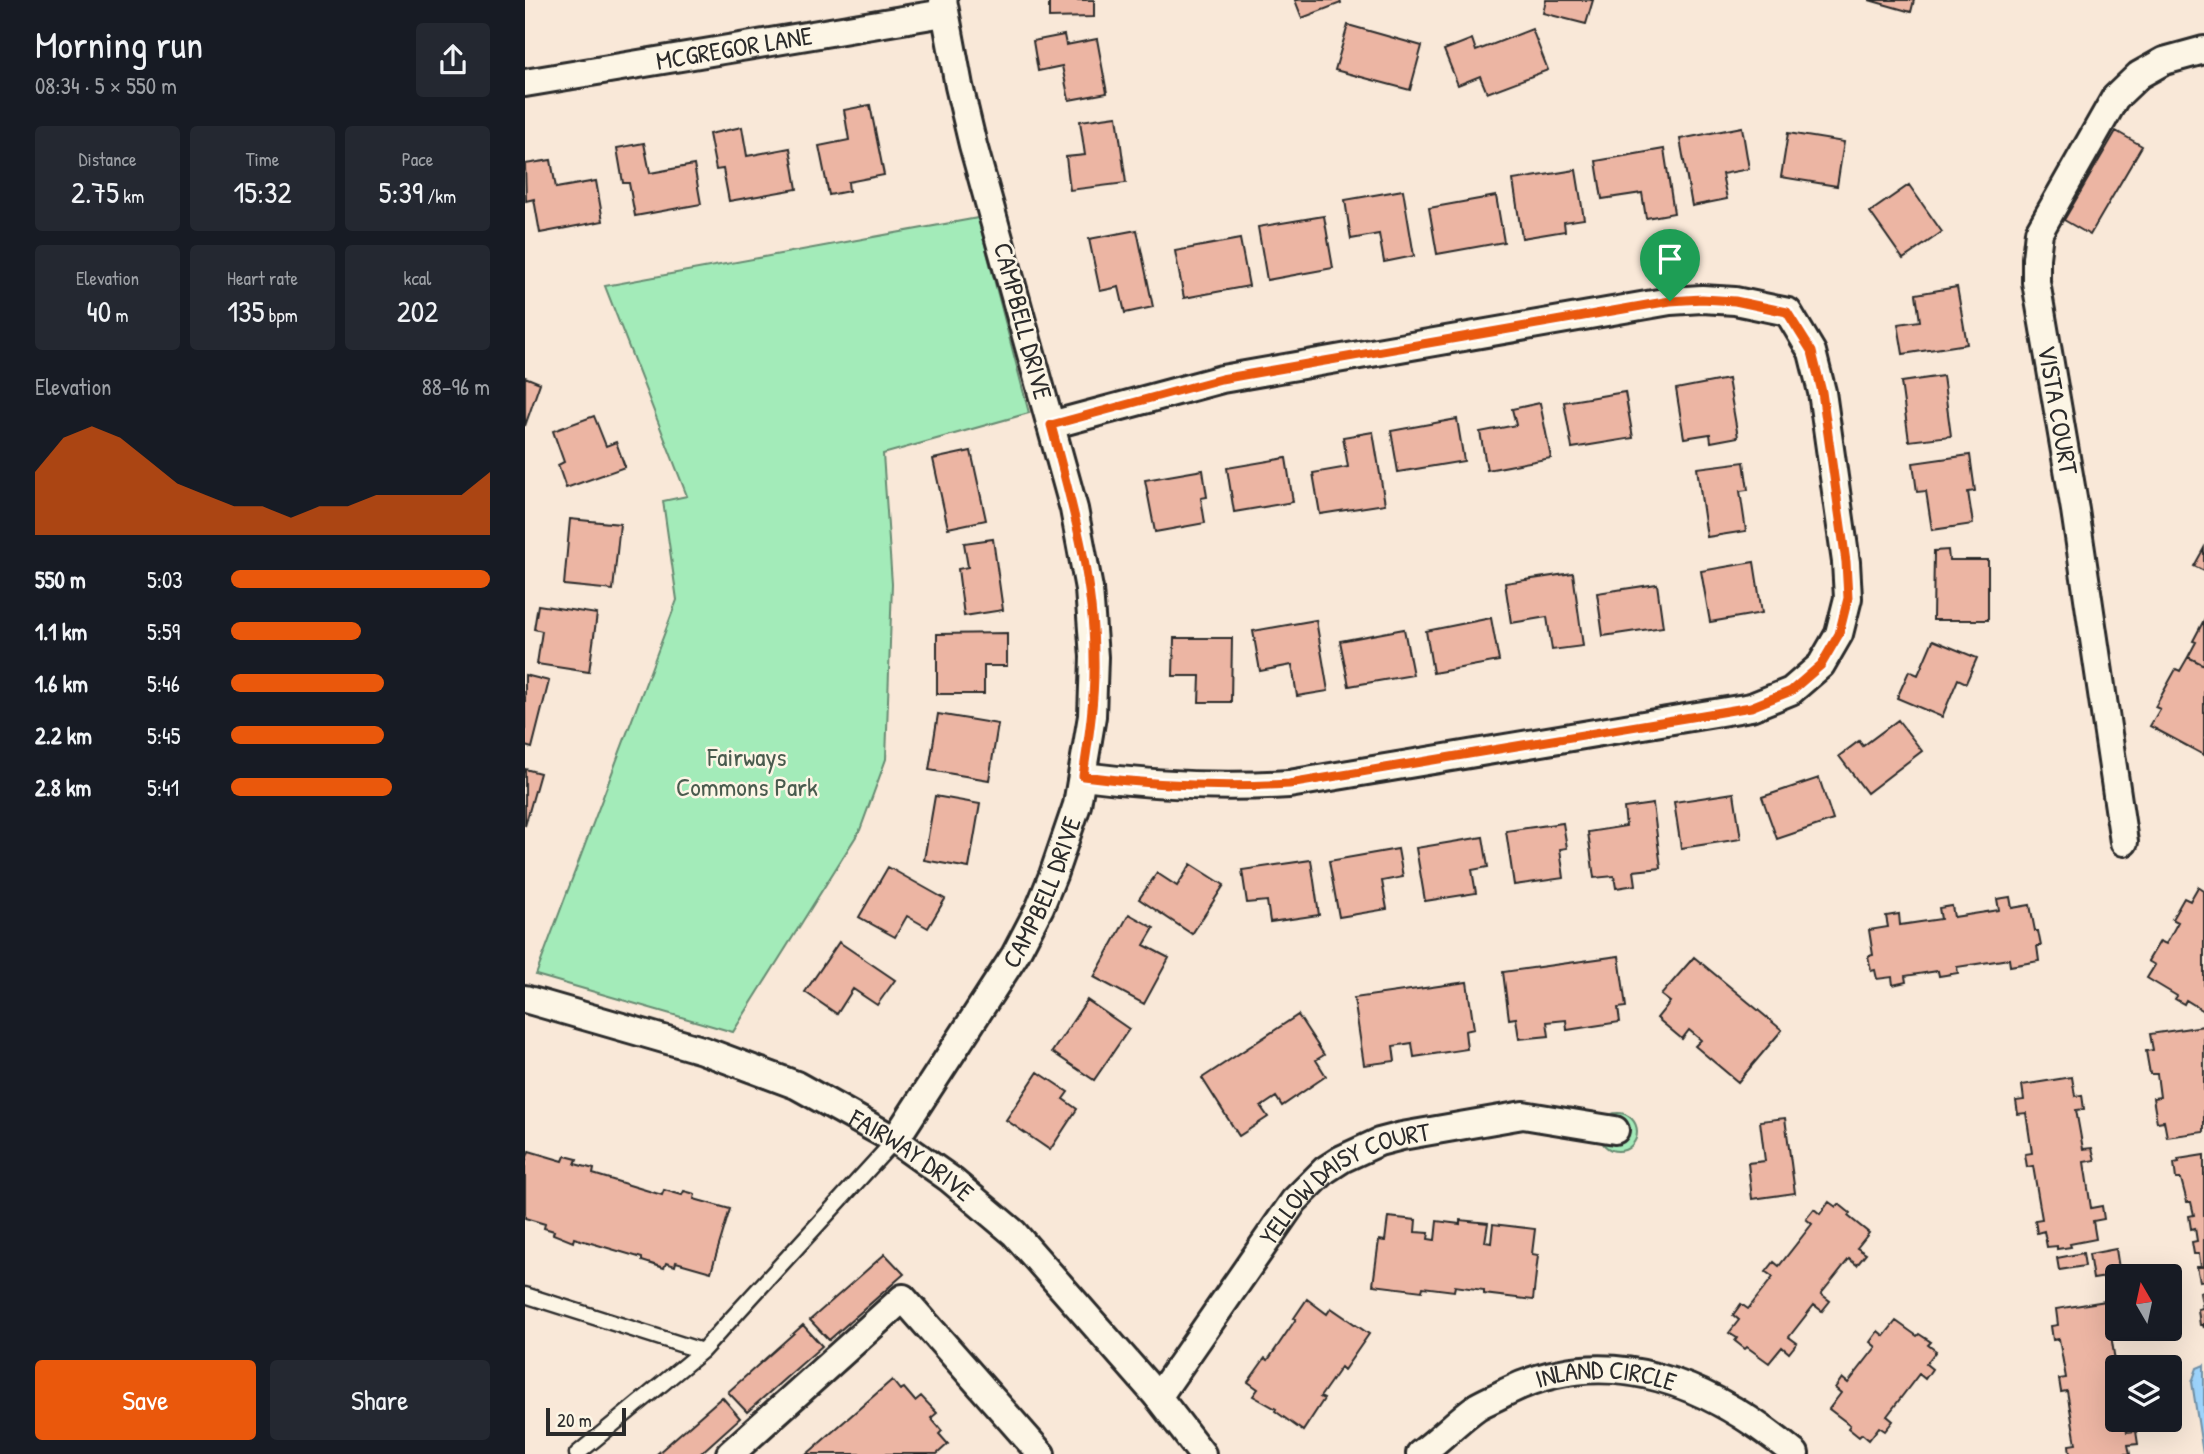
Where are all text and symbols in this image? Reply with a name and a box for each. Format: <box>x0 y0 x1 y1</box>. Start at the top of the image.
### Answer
street label: MCGREGOR LANE <box>653 17 815 78</box>
text: Morning run <box>35 18 203 70</box>
button: share <box>416 23 490 97</box>
text: 08:34 · 5 × 550 m <box>35 70 177 101</box>
text: Distance <box>78 146 137 172</box>
text: Time <box>246 146 279 172</box>
text: Pace <box>402 146 433 172</box>
text: 2.75 <box>71 172 119 212</box>
text: 15:32 <box>233 172 292 212</box>
text: 5:39 <box>379 172 423 212</box>
text: km <box>119 183 144 209</box>
text: /km <box>423 183 456 209</box>
pin <box>1640 229 1700 301</box>
street label: CAMPBELL DRIVE <box>986 238 1061 404</box>
icon: arrive <box>1651 240 1689 278</box>
text: Elevation <box>76 265 139 291</box>
text: Heart rate <box>227 265 298 291</box>
text: kcal <box>404 265 431 291</box>
text: 40 <box>87 291 111 331</box>
text: 135 <box>227 291 264 331</box>
text: 202 <box>397 291 438 331</box>
text: m <box>111 302 129 328</box>
text: bpm <box>264 302 298 328</box>
street label: VISTA COURT <box>2030 343 2087 478</box>
text: Elevation <box>35 371 111 402</box>
text: 88–96 m <box>422 371 490 402</box>
text: 550 m <box>35 564 86 595</box>
text: 5:03 <box>147 564 183 595</box>
text: 1.1 km <box>35 616 87 647</box>
text: 5:59 <box>147 616 180 647</box>
text: 1.6 km <box>35 668 88 699</box>
text: 5:46 <box>147 668 180 699</box>
text: 2.2 km <box>35 720 92 751</box>
text: 5:45 <box>147 720 180 751</box>
park label: Fairways Commons Park <box>676 739 818 804</box>
text: 2.8 km <box>35 772 91 803</box>
text: 5:41 <box>147 772 179 803</box>
street label: CAMPBELL DRIVE <box>993 811 1089 975</box>
street label: FAIRWAY DRIVE <box>843 1100 982 1209</box>
street label: YELLOW DAISY COURT <box>1251 1113 1433 1252</box>
north arrow <box>2105 1264 2182 1340</box>
map controls <box>2105 1264 2182 1432</box>
street label: INLAND CIRCLE <box>1531 1351 1681 1399</box>
button: layers <box>2105 1355 2182 1432</box>
button: Save <box>35 1360 256 1440</box>
button: Share <box>270 1360 490 1440</box>
scale bar <box>546 1405 627 1437</box>
text: 20 m <box>557 1407 592 1433</box>

